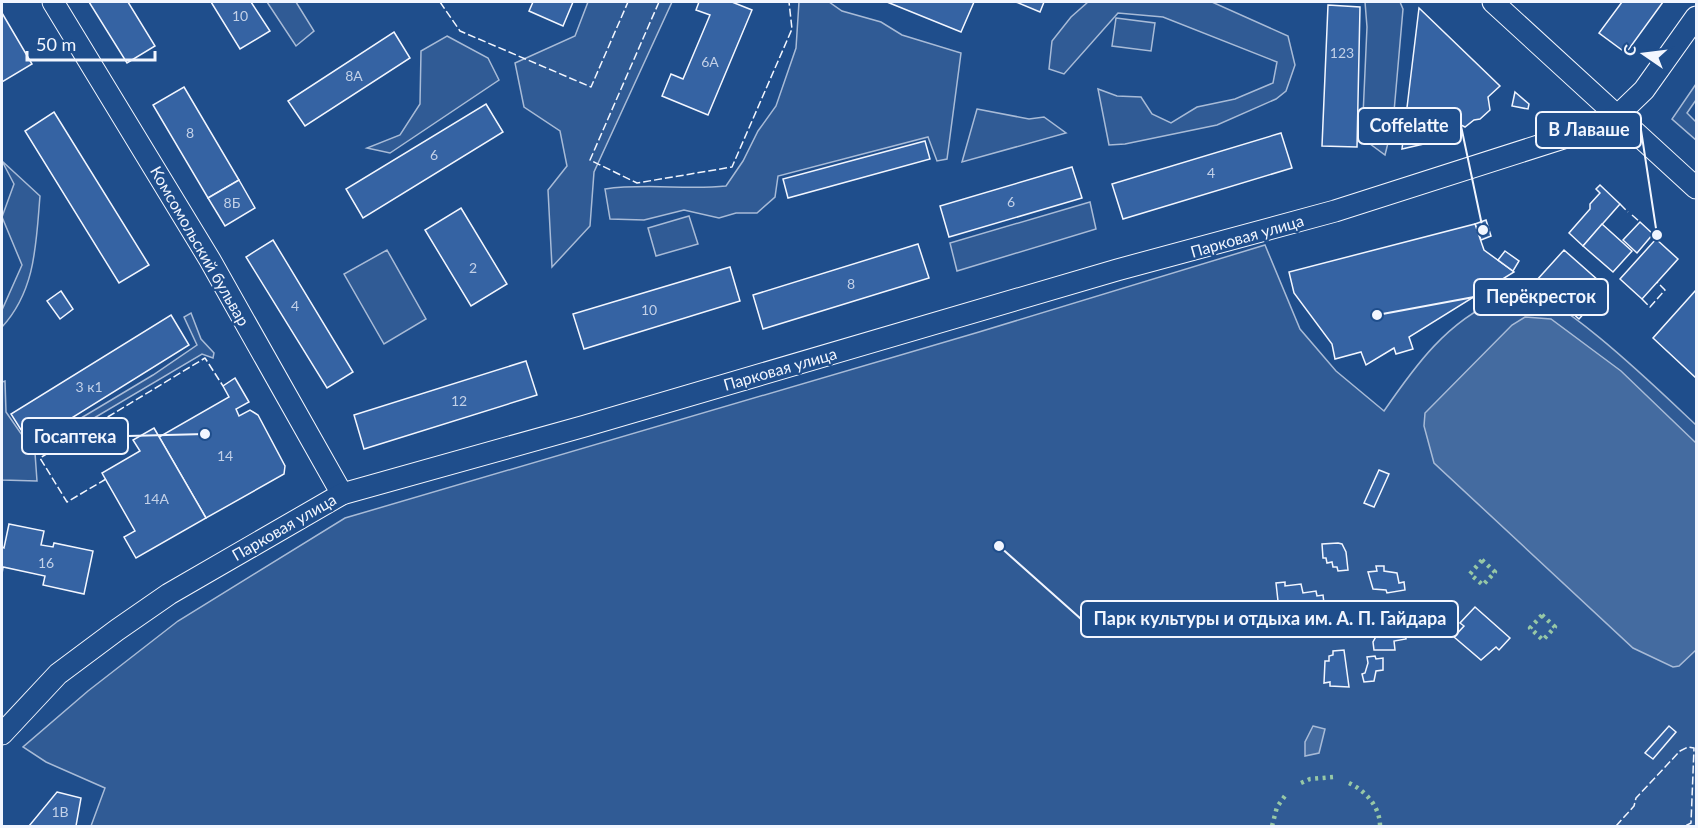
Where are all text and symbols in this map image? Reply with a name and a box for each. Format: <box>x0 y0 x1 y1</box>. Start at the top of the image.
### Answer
house number: 10 <box>232 7 248 24</box>
scale bar <box>27 24 154 62</box>
north arrow <box>1614 24 1674 84</box>
text: 50 m <box>36 33 76 55</box>
text: С <box>1618 42 1640 58</box>
house number: 123 <box>1330 44 1354 61</box>
house number: 6А <box>701 53 719 70</box>
house number: 8А <box>345 67 363 84</box>
callout: Coffelatte <box>1358 108 1461 144</box>
callout: В Лаваше <box>1536 112 1641 148</box>
text: Coffelatte <box>1369 114 1449 136</box>
text: В Лаваше <box>1548 118 1630 140</box>
house number: 8 <box>186 124 194 141</box>
house number: 6 <box>430 146 438 163</box>
street label: Комсомольский бульвар <box>147 163 254 329</box>
house number: 4 <box>1207 164 1215 181</box>
house number: 6 <box>1007 193 1015 210</box>
house number: 8Б <box>224 194 241 211</box>
street label: Парковая улица <box>1188 210 1306 261</box>
house number: 2 <box>469 259 477 276</box>
house number: 8 <box>847 275 855 292</box>
callout: Перёкресток <box>1474 279 1608 315</box>
text: Перёкресток <box>1486 285 1596 307</box>
house number: 4 <box>291 297 299 314</box>
house number: 10 <box>641 301 657 318</box>
street label: Парковая улица <box>721 343 839 394</box>
house number: 3 к1 <box>75 378 103 395</box>
house number: 12 <box>451 392 467 409</box>
callout: Госаптека <box>22 418 128 454</box>
text: Госаптека <box>34 425 116 447</box>
house number: 14 <box>217 447 233 464</box>
street label: Парковая улица <box>228 489 339 564</box>
house number: 14А <box>143 490 169 507</box>
house number: 16 <box>38 554 54 571</box>
callout: Парк культуры и отдыха им. А. П. Гайдара <box>1081 601 1458 637</box>
text: Парк культуры и отдыха им. А. П. Гайдара <box>1094 607 1446 629</box>
house number: 1В <box>51 803 69 820</box>

